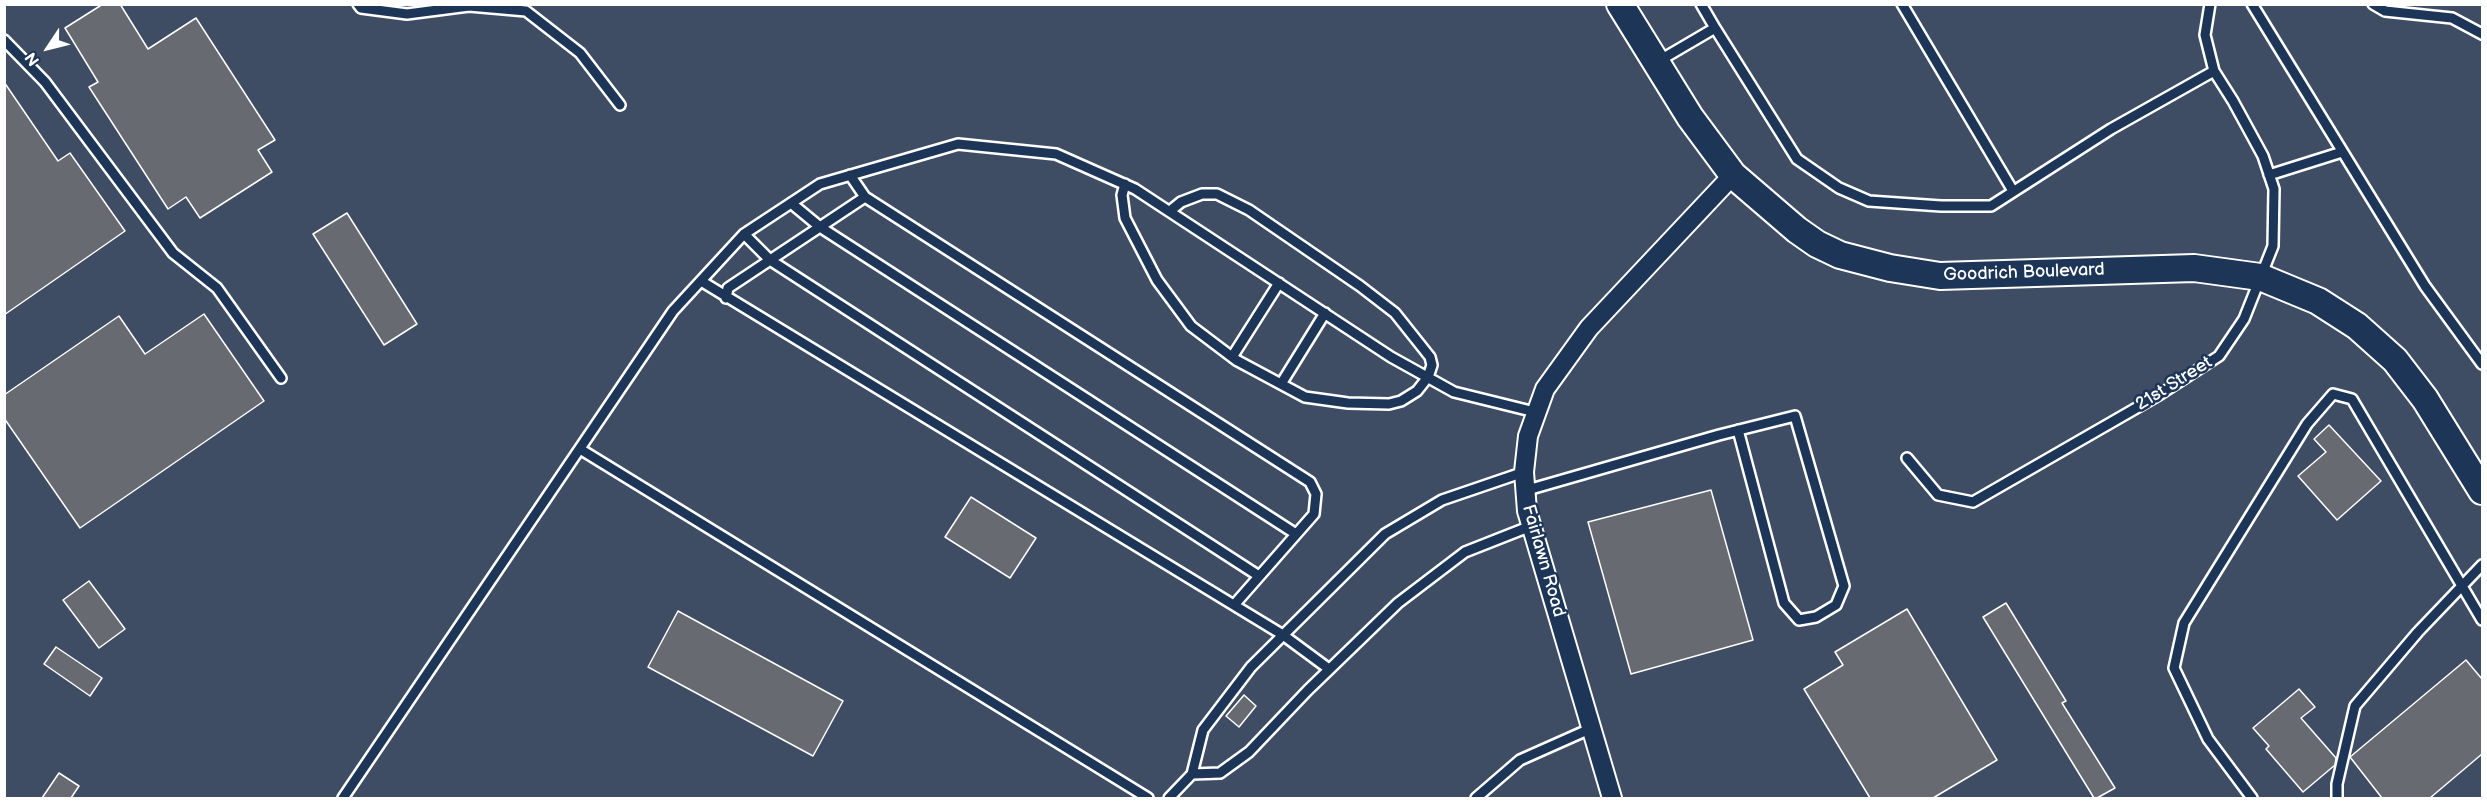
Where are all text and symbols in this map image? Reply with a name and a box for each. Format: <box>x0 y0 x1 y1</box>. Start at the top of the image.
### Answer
north arrow <box>18 18 78 78</box>
text: N <box>22 48 44 69</box>
street label: Goodrich Boulevard <box>1943 259 2105 287</box>
street label: 21st Street <box>2132 352 2216 416</box>
street label: Fairlawn Road <box>1517 502 1569 620</box>

